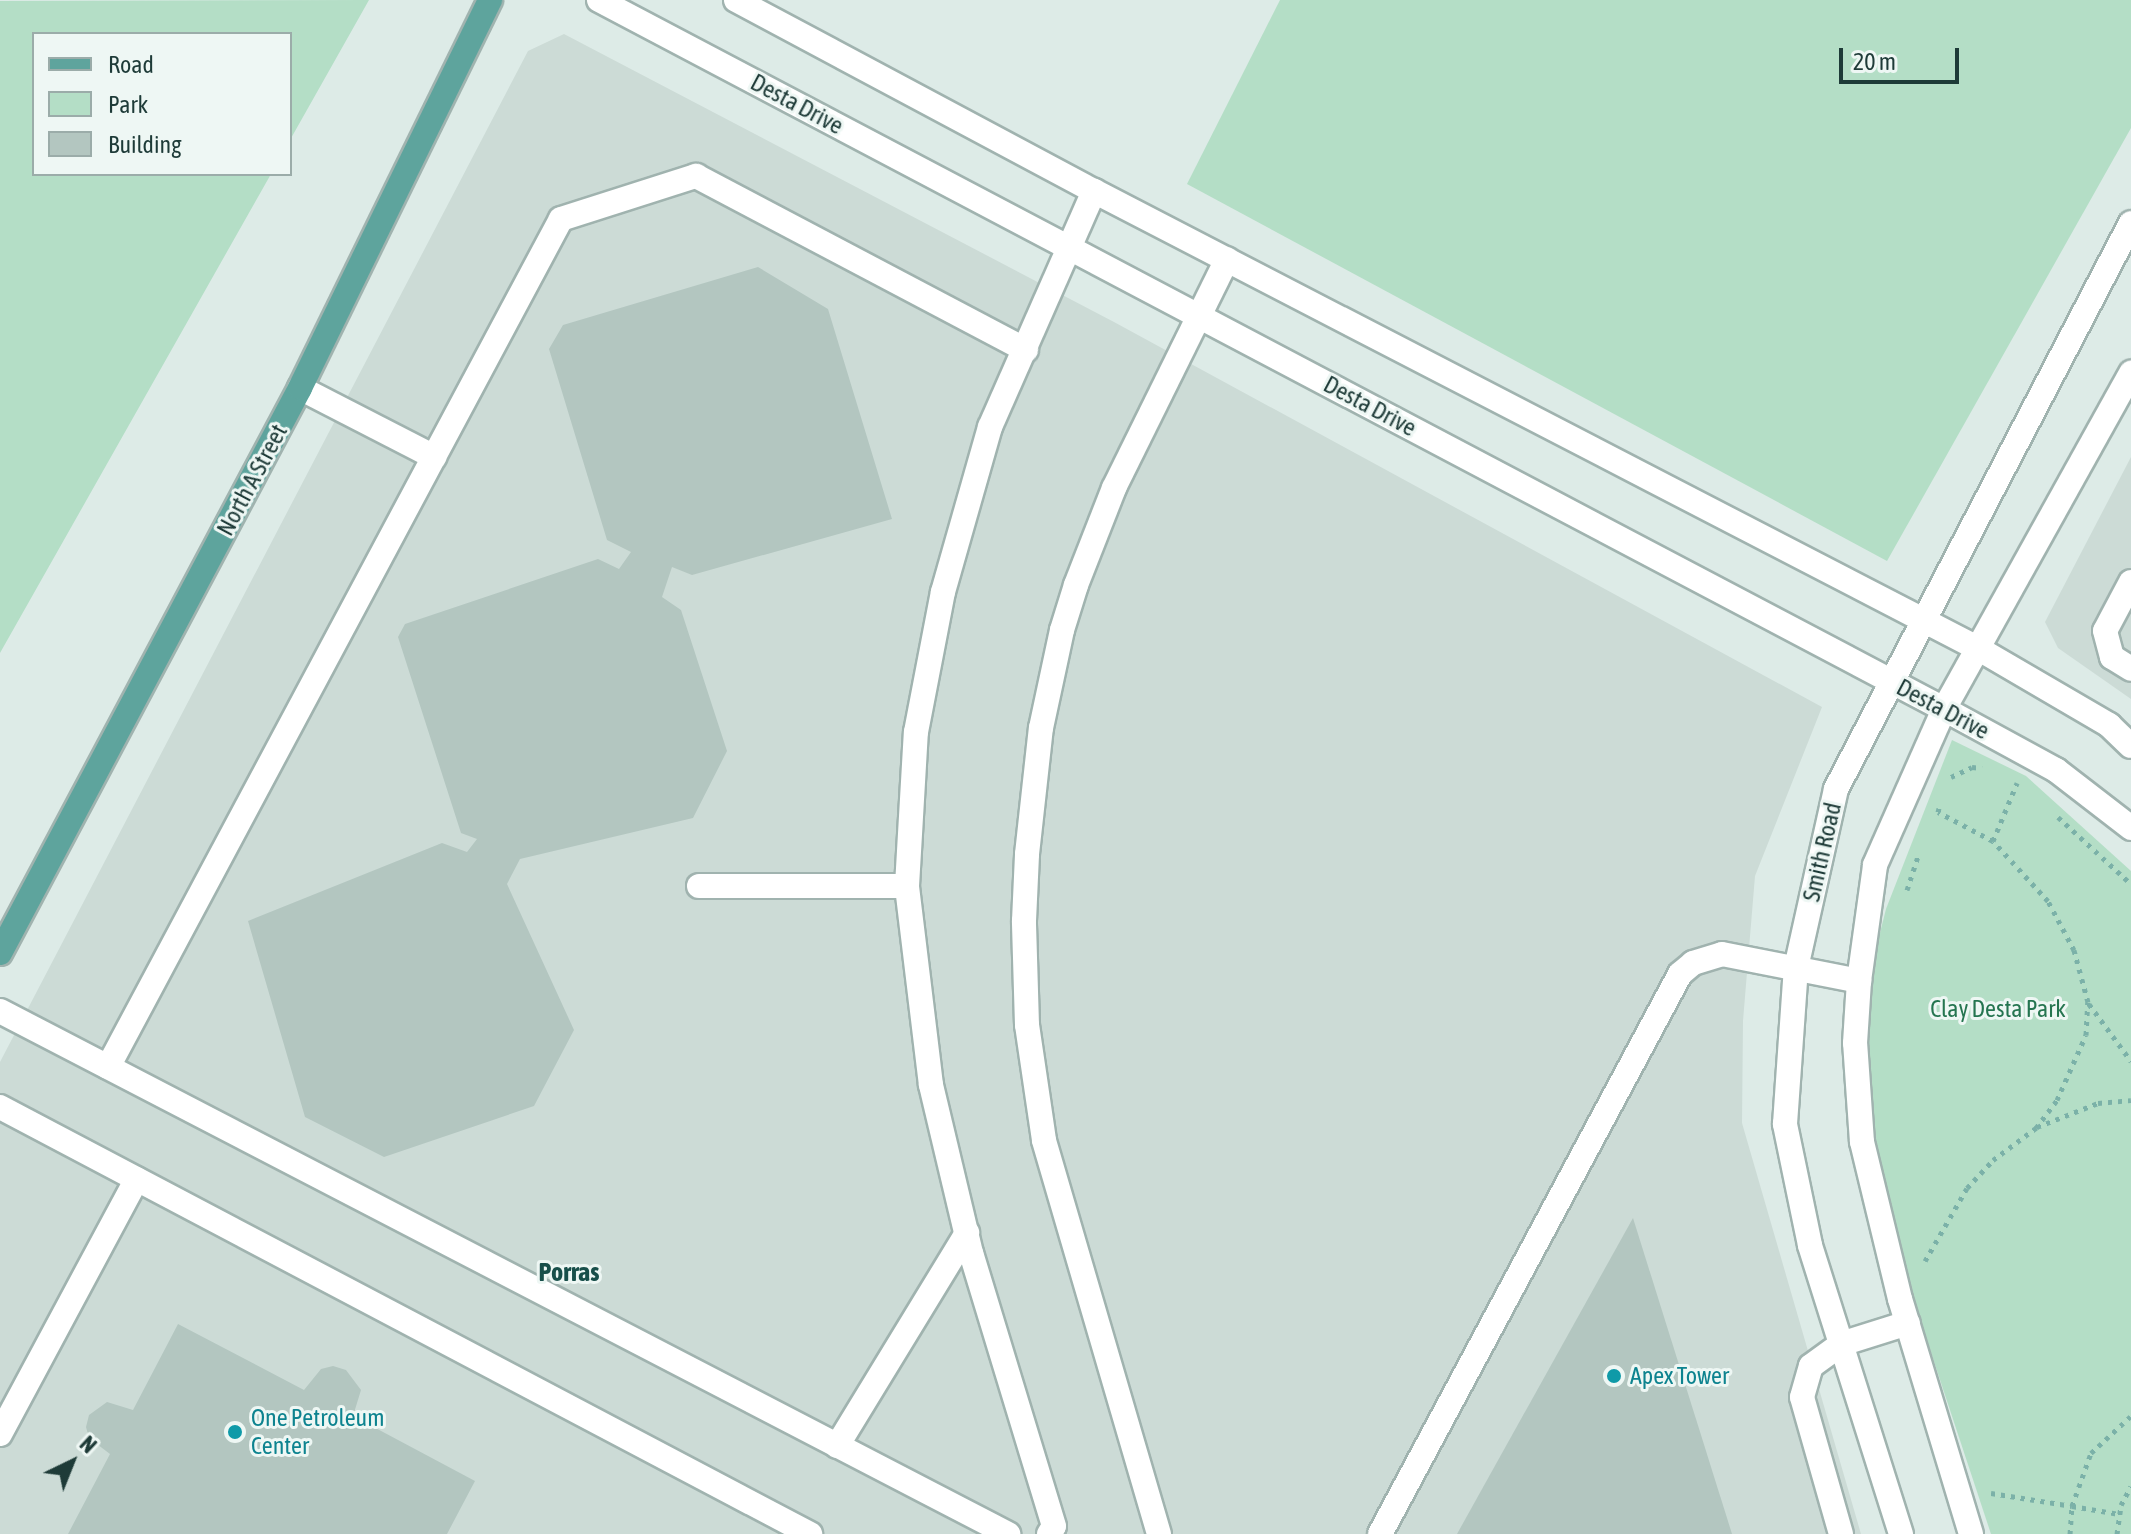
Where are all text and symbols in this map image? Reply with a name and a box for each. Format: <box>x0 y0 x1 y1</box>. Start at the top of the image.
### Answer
legend <box>32 32 292 176</box>
scale bar <box>1843 32 1963 82</box>
text: 20 m <box>1853 48 1896 75</box>
text: Road <box>108 51 154 78</box>
street label: Desta Drive <box>746 68 848 140</box>
text: Park <box>108 91 148 118</box>
text: Building <box>108 131 181 158</box>
street label: Desta Drive <box>1319 370 1421 442</box>
street label: North A Street <box>211 419 293 541</box>
street label: Desta Drive <box>1892 673 1994 745</box>
street label: Smith Road <box>1797 800 1847 904</box>
park label: Clay Desta Park <box>1930 995 2066 1023</box>
district label: Porras <box>539 1257 599 1289</box>
place label: Apex Tower <box>1630 1362 1729 1390</box>
marker: Apex Tower <box>1605 1367 1623 1385</box>
place label: One Petroleum Center <box>251 1404 384 1460</box>
north arrow <box>32 1422 112 1502</box>
marker: One Petroleum Center <box>226 1423 244 1441</box>
text: N <box>75 1431 102 1458</box>

